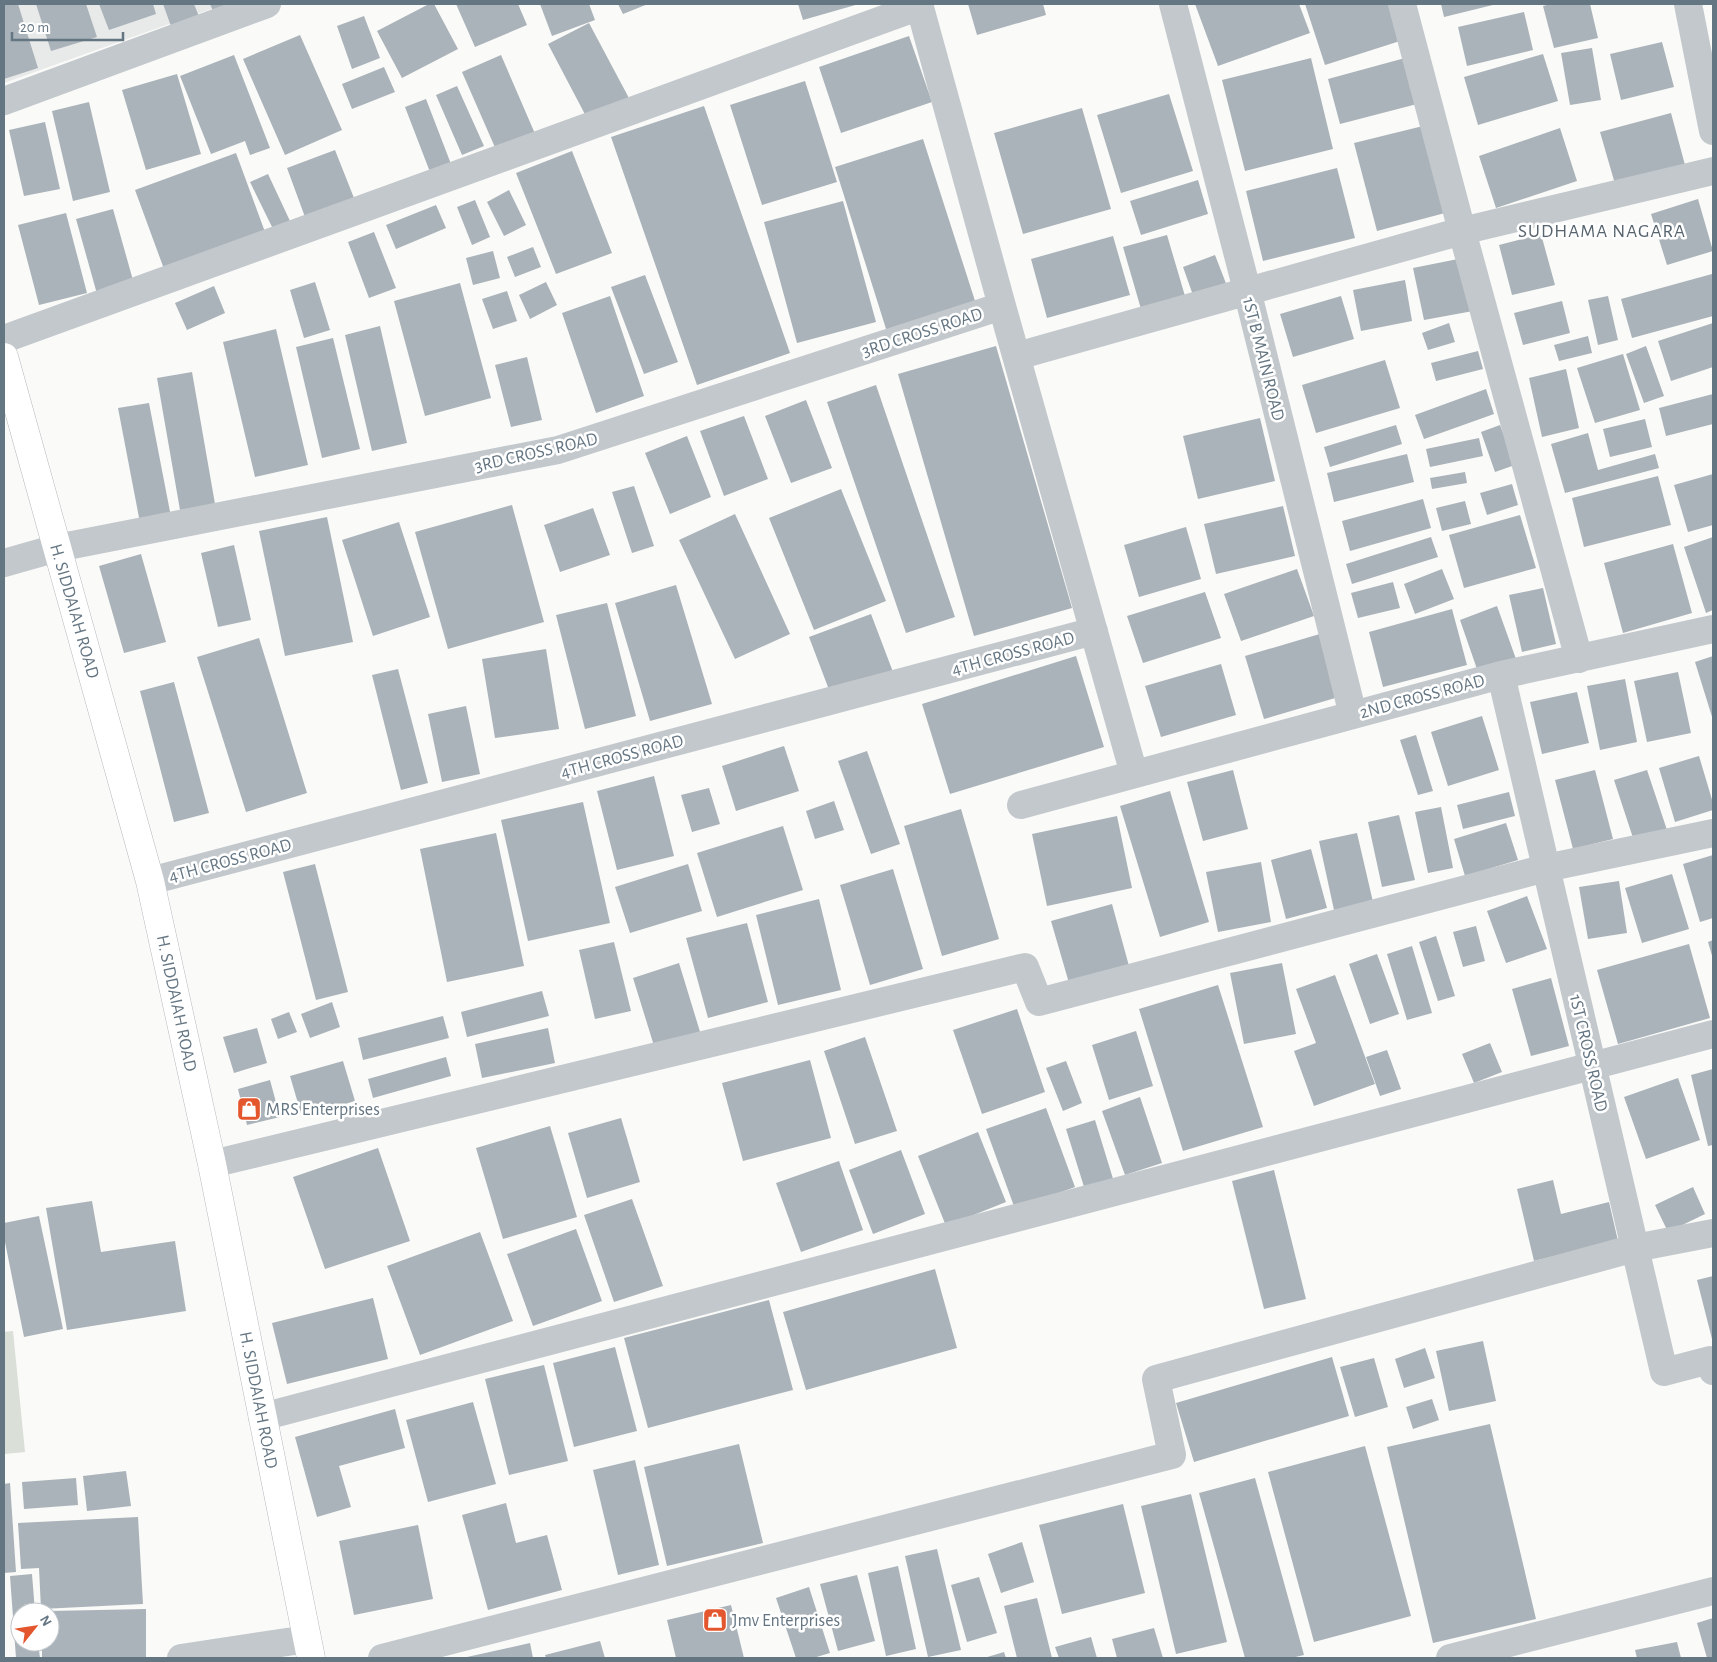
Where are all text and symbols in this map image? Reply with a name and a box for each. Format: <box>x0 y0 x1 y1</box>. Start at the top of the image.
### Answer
scale bar <box>12 10 124 42</box>
text: 20 m <box>20 20 49 35</box>
district label: SUDHAMA NAGARA <box>1518 222 1686 241</box>
street label: 1ST B MAIN ROAD <box>1239 296 1287 423</box>
street label: 3RD CROSS ROAD <box>860 305 985 361</box>
street label: 3RD CROSS ROAD <box>473 430 599 476</box>
street label: H. SIDDAIAH ROAD <box>46 542 102 681</box>
street label: 4TH CROSS ROAD <box>950 629 1077 679</box>
street label: 2ND CROSS ROAD <box>1358 672 1487 722</box>
street label: 4TH CROSS ROAD <box>559 732 686 782</box>
street label: 4TH CROSS ROAD <box>167 836 294 886</box>
street label: H. SIDDAIAH ROAD <box>153 933 199 1073</box>
street label: 1ST CROSS ROAD <box>1566 993 1610 1114</box>
shop icon: MRS Enterprises <box>236 1096 262 1122</box>
place label: MRS Enterprises <box>266 1101 380 1119</box>
street label: H. SIDDAIAH ROAD <box>236 1330 280 1470</box>
north arrow <box>10 1602 60 1652</box>
shop icon: Jmv Enterprises <box>702 1607 728 1633</box>
place label: Jmv Enterprises <box>732 1612 840 1630</box>
text: N <box>37 1613 54 1629</box>

